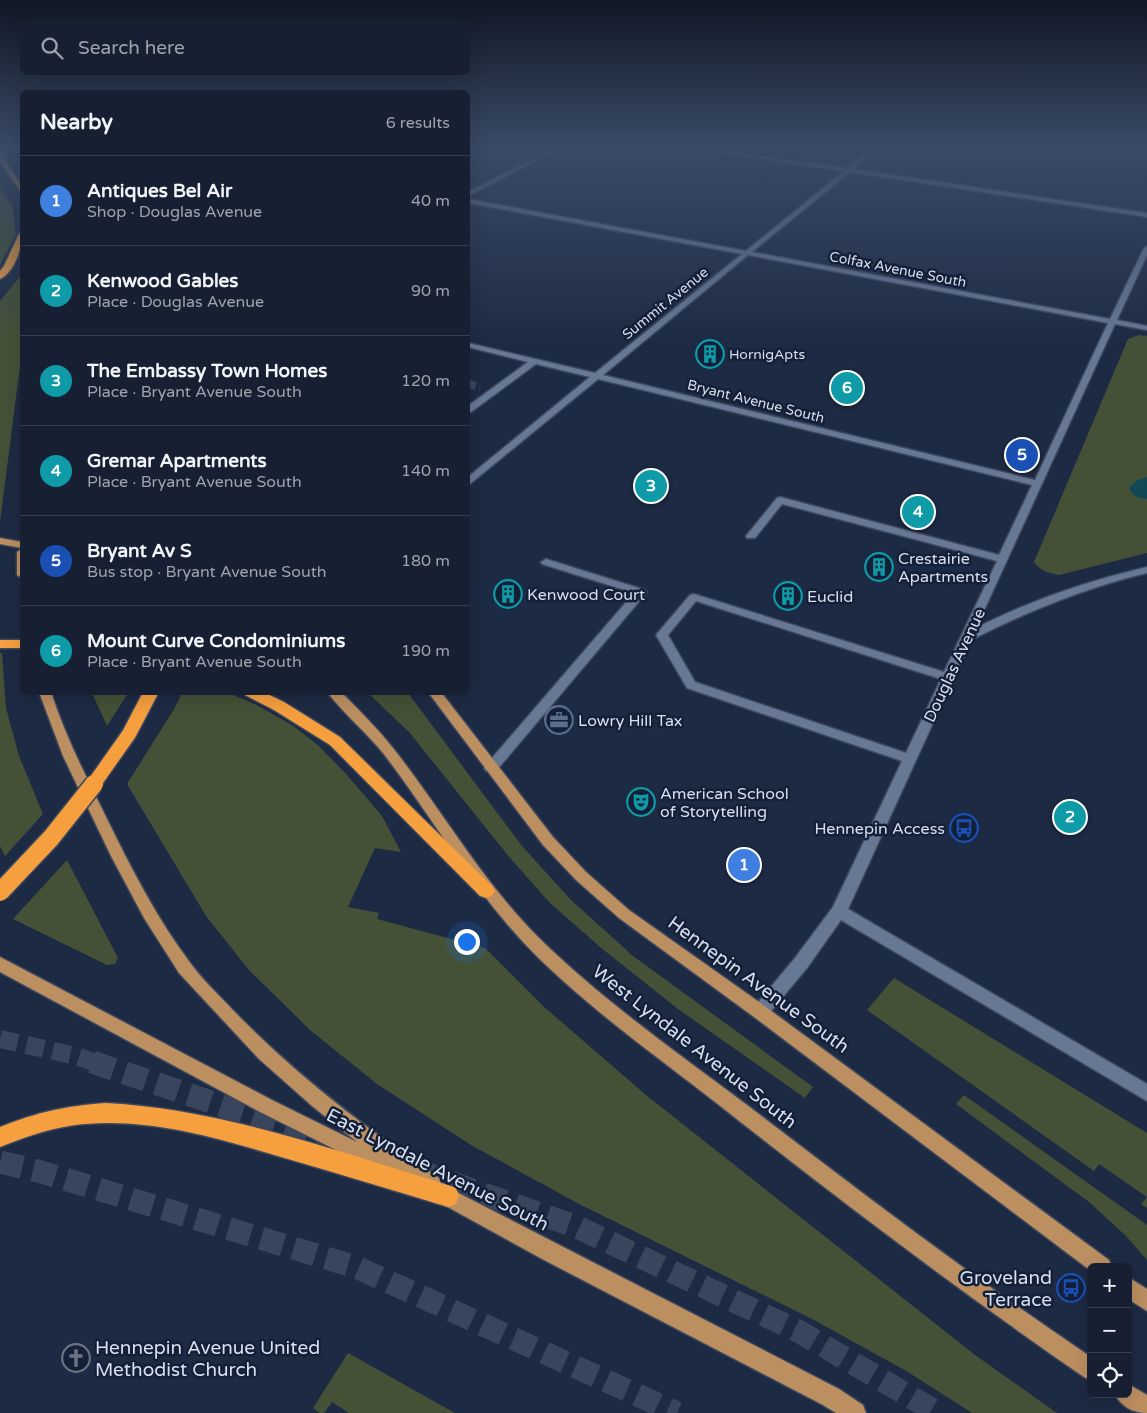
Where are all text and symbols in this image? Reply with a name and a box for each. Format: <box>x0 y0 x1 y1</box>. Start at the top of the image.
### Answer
search box <box>20 20 470 75</box>
icon: search <box>38 34 66 62</box>
text: Search here <box>78 37 185 59</box>
text: Nearby <box>40 110 113 135</box>
text: 6 results <box>386 113 450 133</box>
text: Antiques Bel Air <box>87 180 232 202</box>
text: 1 <box>51 191 61 211</box>
text: 40 m <box>411 191 450 211</box>
text: Shop · Douglas Avenue <box>87 202 262 222</box>
street label: Colfax Avenue South <box>828 248 968 291</box>
street label: Summit Avenue <box>619 264 712 343</box>
text: Kenwood Gables <box>87 270 239 292</box>
text: 2 <box>51 281 61 301</box>
text: 90 m <box>411 281 450 301</box>
text: Place · Douglas Avenue <box>87 292 264 312</box>
building icon: HornigApts <box>695 339 725 369</box>
place label: HornigApts <box>729 346 805 363</box>
text: The Embassy Town Homes <box>87 360 327 382</box>
pin: 6 <box>831 369 863 407</box>
text: 3 <box>51 371 61 391</box>
text: 120 m <box>401 371 450 391</box>
street label: Bryant Avenue South <box>685 376 826 427</box>
text: Place · Bryant Avenue South <box>87 382 302 402</box>
pin: 5 <box>1006 436 1038 474</box>
text: Gremar Apartments <box>87 450 267 472</box>
text: 4 <box>51 461 61 481</box>
text: 140 m <box>401 461 450 481</box>
pin: 3 <box>635 467 667 505</box>
text: Place · Bryant Avenue South <box>87 472 302 492</box>
pin: 4 <box>902 493 934 531</box>
text: Bryant Av S <box>87 540 192 562</box>
place label: Crestairie Apartments <box>898 549 988 587</box>
text: 5 <box>51 551 61 571</box>
text: 180 m <box>401 551 450 571</box>
building icon: Crestairie Apartments <box>864 552 894 582</box>
text: Bus stop · Bryant Avenue South <box>87 562 327 582</box>
building icon: Kenwood Court <box>493 579 523 609</box>
building icon: Euclid <box>773 581 803 611</box>
place label: Kenwood Court <box>527 585 645 605</box>
place label: Euclid <box>807 587 853 607</box>
street label: Douglas Avenue <box>920 605 990 726</box>
text: Mount Curve Condominiums <box>87 630 345 652</box>
text: 6 <box>51 641 61 661</box>
text: 190 m <box>401 641 450 661</box>
text: Place · Bryant Avenue South <box>87 652 302 672</box>
office icon: Lowry Hill Tax <box>544 705 574 735</box>
place label: Lowry Hill Tax <box>578 711 683 731</box>
place label: American School of Storytelling <box>660 784 789 822</box>
theatre icon: American School of Storytelling <box>626 787 656 817</box>
pin: 2 <box>1054 798 1086 836</box>
bus stop icon: Hennepin Access <box>949 813 979 843</box>
place label: Hennepin Access <box>814 819 945 839</box>
pin: 1 <box>728 846 760 884</box>
street label: Hennepin Avenue South <box>664 912 853 1058</box>
your location <box>454 929 480 955</box>
street label: West Lyndale Avenue South <box>588 960 801 1133</box>
street label: East Lyndale Avenue South <box>323 1104 552 1236</box>
map controls <box>1087 1263 1132 1398</box>
button: + <box>1087 1263 1132 1308</box>
place label: Groveland Terrace <box>960 1267 1052 1311</box>
bus stop icon: Groveland Terrace <box>1056 1273 1086 1303</box>
button: − <box>1087 1308 1132 1353</box>
place label: Hennepin Avenue United Methodist Church <box>95 1337 320 1381</box>
church icon: Hennepin Avenue United Methodist Church <box>61 1343 91 1373</box>
button: locate <box>1087 1353 1132 1398</box>

